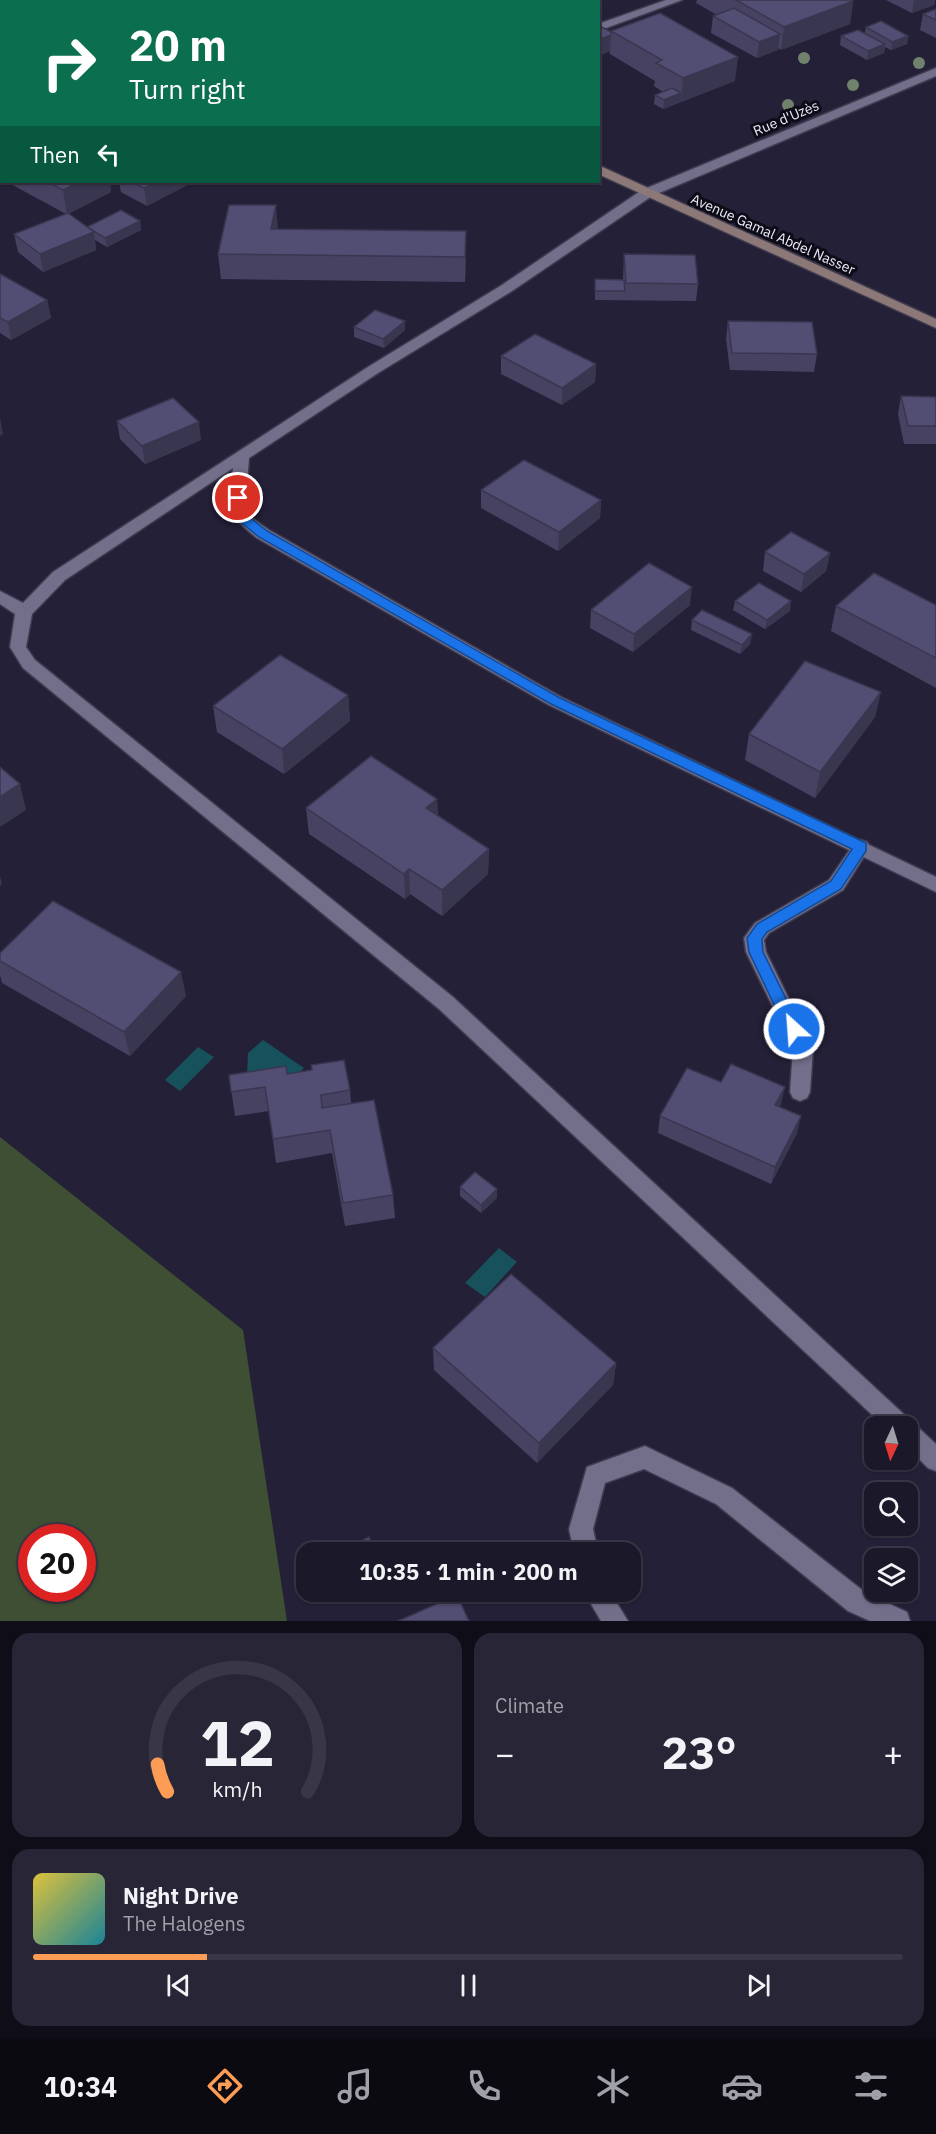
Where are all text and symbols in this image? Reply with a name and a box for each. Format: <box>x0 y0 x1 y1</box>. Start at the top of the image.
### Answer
text: 20 m <box>129 18 227 73</box>
icon: right <box>30 24 108 102</box>
text: Turn right <box>129 71 246 106</box>
street label: Rue d'Uzès <box>750 96 822 140</box>
icon: left <box>92 138 125 171</box>
text: Then <box>30 140 80 169</box>
street label: Avenue Gamal Abdel Nasser <box>688 190 858 278</box>
pin <box>212 472 263 523</box>
icon: arrive <box>221 481 254 514</box>
position arrow <box>762 997 826 1061</box>
north arrow <box>864 1416 918 1470</box>
map controls <box>864 1416 918 1602</box>
button: search <box>864 1482 918 1536</box>
speed limit sign: 20 <box>18 1524 96 1602</box>
button: layers <box>864 1548 918 1602</box>
text: 10:35 · 1 min · 200 m <box>359 1557 578 1586</box>
text: Climate <box>495 1692 564 1719</box>
text: 12 <box>200 1702 274 1783</box>
text: 23° <box>661 1723 737 1781</box>
text: − <box>495 1732 515 1775</box>
text: + <box>883 1732 903 1775</box>
text: km/h <box>212 1775 262 1803</box>
text: Night Drive <box>123 1881 239 1910</box>
text: The Halogens <box>123 1910 245 1937</box>
icon: previous <box>162 1969 195 2002</box>
icon: pause <box>452 1969 485 2002</box>
icon: next <box>742 1969 775 2002</box>
icon: directions <box>204 2065 246 2107</box>
icon: music <box>334 2065 376 2107</box>
icon: phone <box>463 2065 505 2107</box>
icon: climate <box>592 2065 634 2107</box>
icon: car <box>721 2065 763 2107</box>
icon: filters <box>850 2065 892 2107</box>
text: 10:34 <box>44 2069 117 2104</box>

